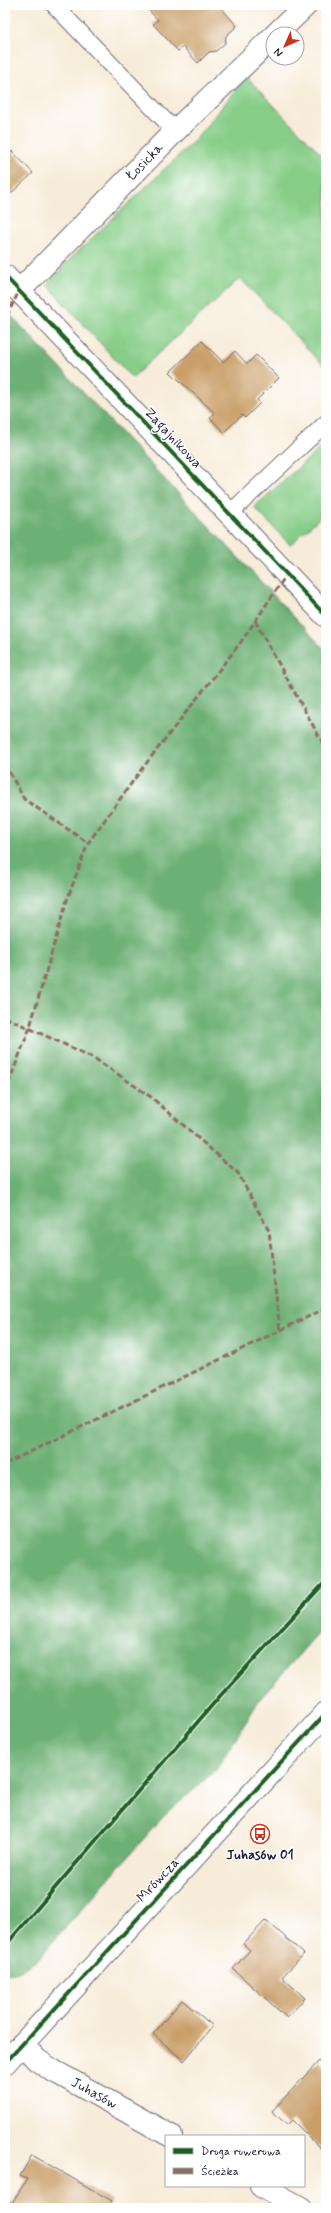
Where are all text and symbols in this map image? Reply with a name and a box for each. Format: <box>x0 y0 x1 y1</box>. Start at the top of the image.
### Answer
north arrow <box>265 26 305 66</box>
text: N <box>271 45 286 60</box>
street label: Łosicka <box>122 139 168 185</box>
street label: Zagajnikowa <box>139 404 206 474</box>
bus stop icon: Juhasów 01 <box>249 1823 271 1845</box>
place label: Juhasów 01 <box>226 1846 294 1864</box>
street label: Mrówcza <box>133 1854 183 1906</box>
street label: Juhasów <box>68 2073 121 2113</box>
legend <box>165 2135 305 2187</box>
text: Droga rowerowa <box>201 2144 281 2160</box>
text: Ścieżka <box>201 2164 239 2180</box>

